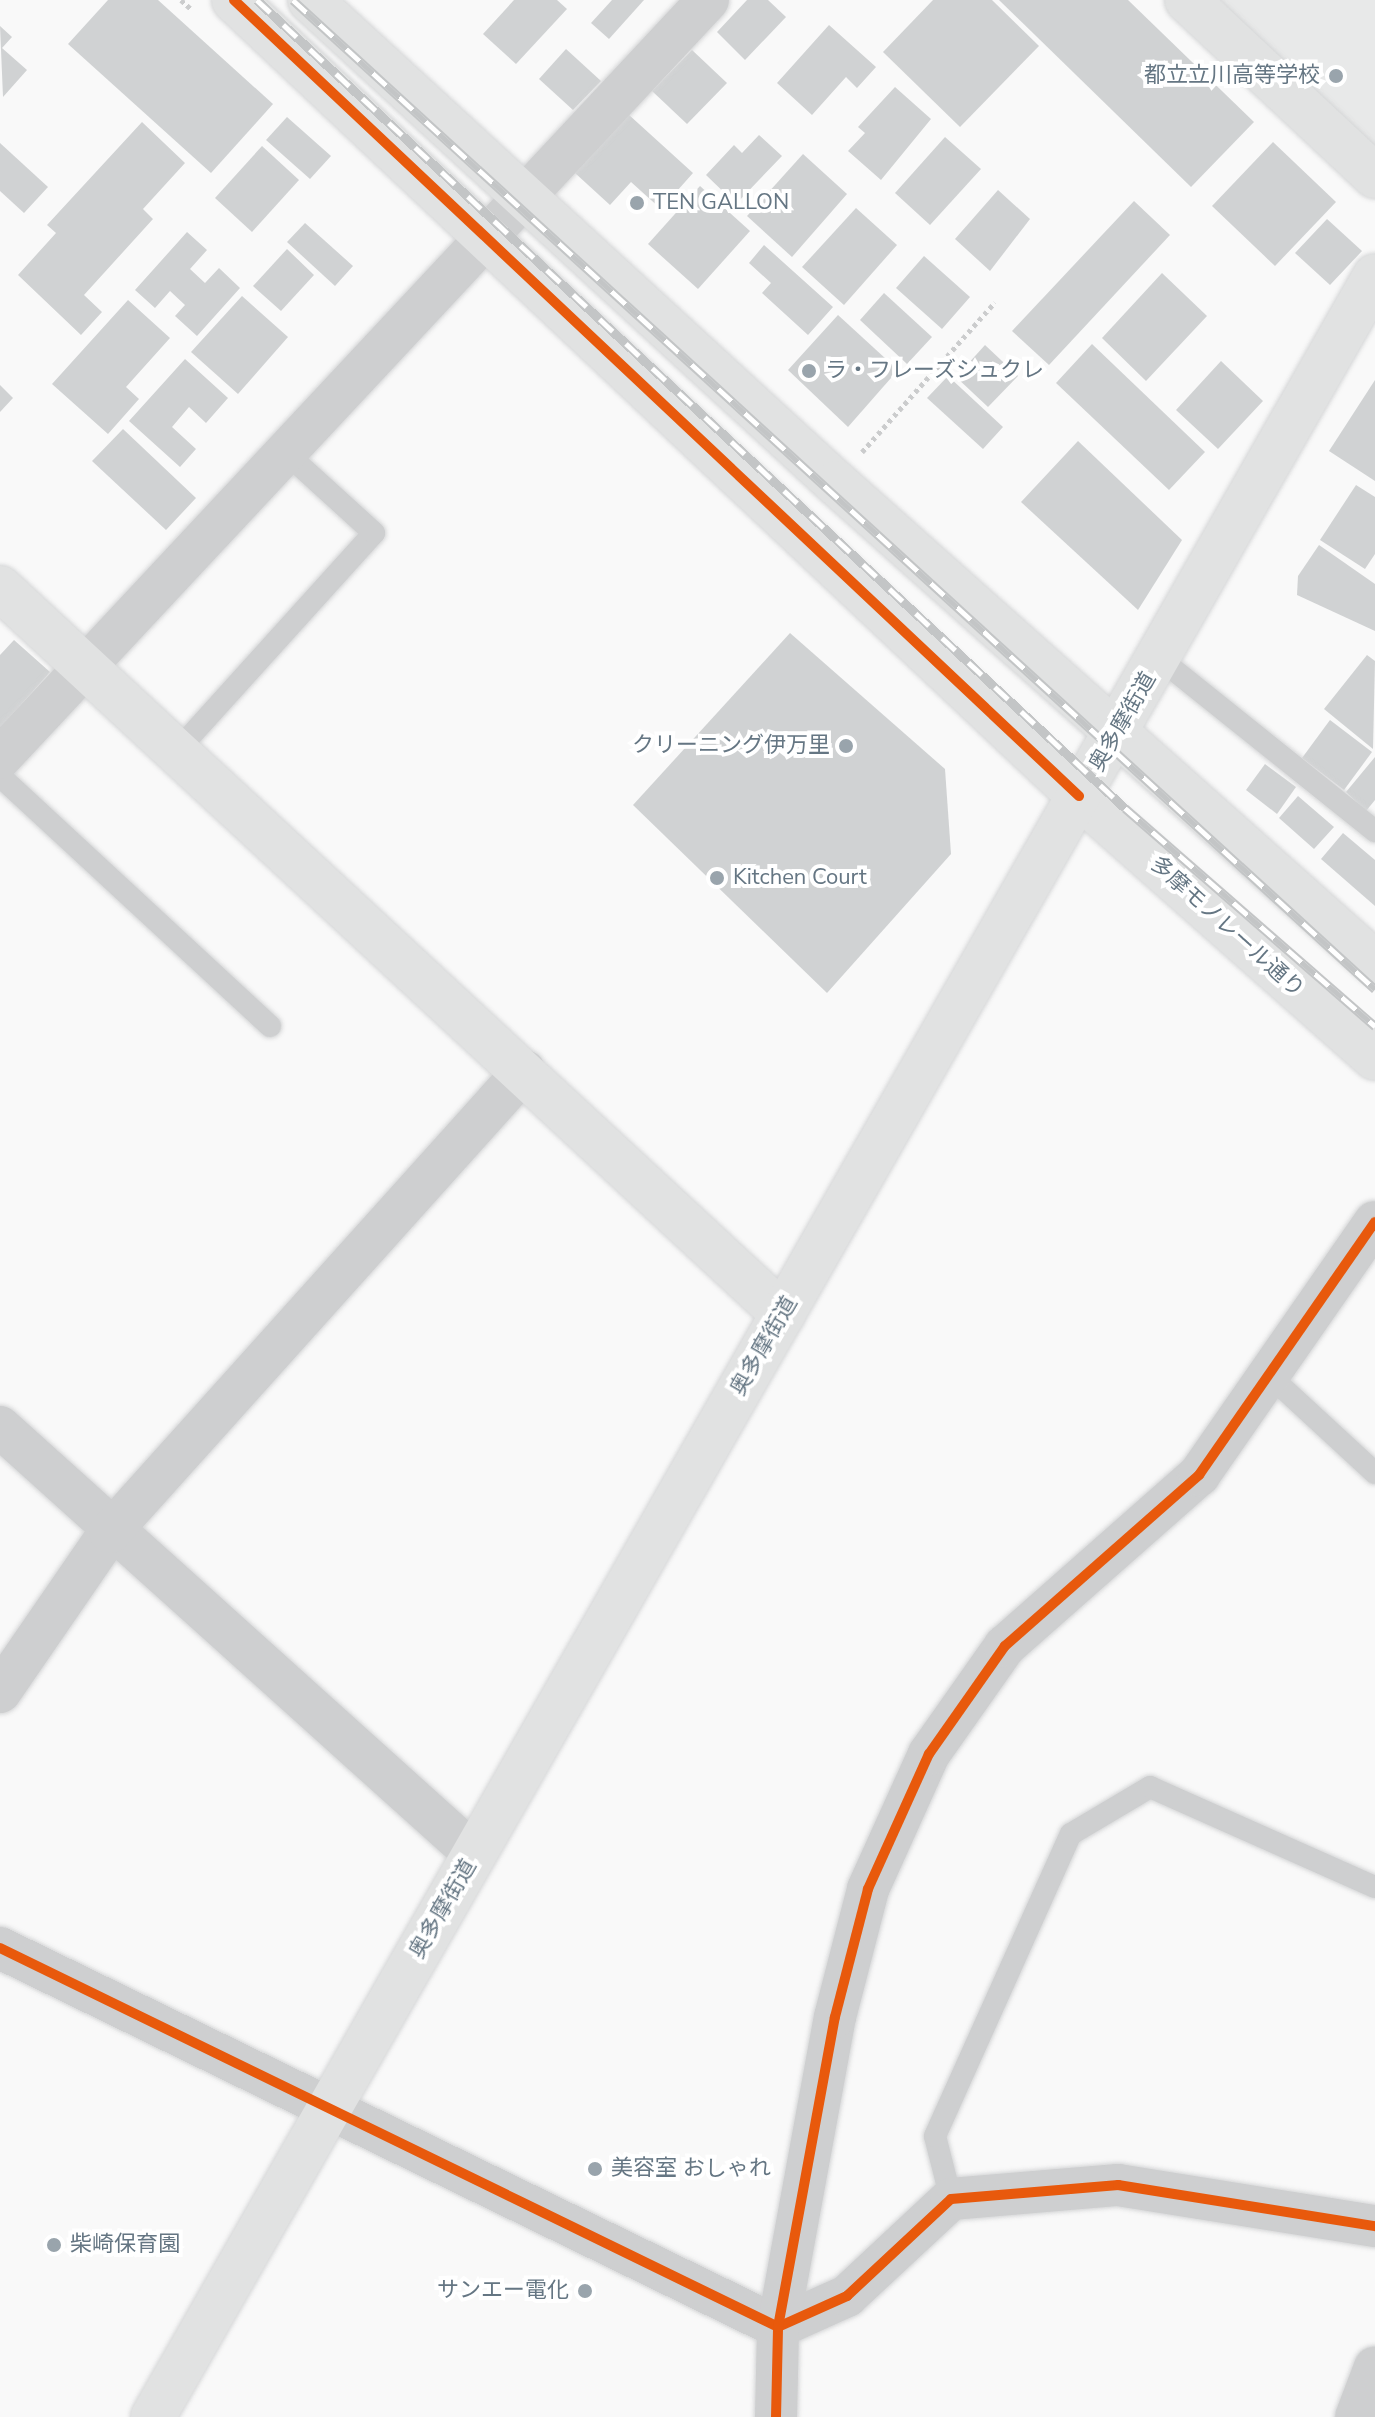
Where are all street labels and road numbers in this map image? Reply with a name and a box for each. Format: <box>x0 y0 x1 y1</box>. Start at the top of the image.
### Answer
street label: 奥多摩街道 <box>1084 668 1162 776</box>
street label: 多摩モノレール通り <box>1145 851 1309 1003</box>
street label: 奥多摩街道 <box>725 1292 803 1400</box>
street label: 奥多摩街道 <box>404 1855 482 1963</box>

